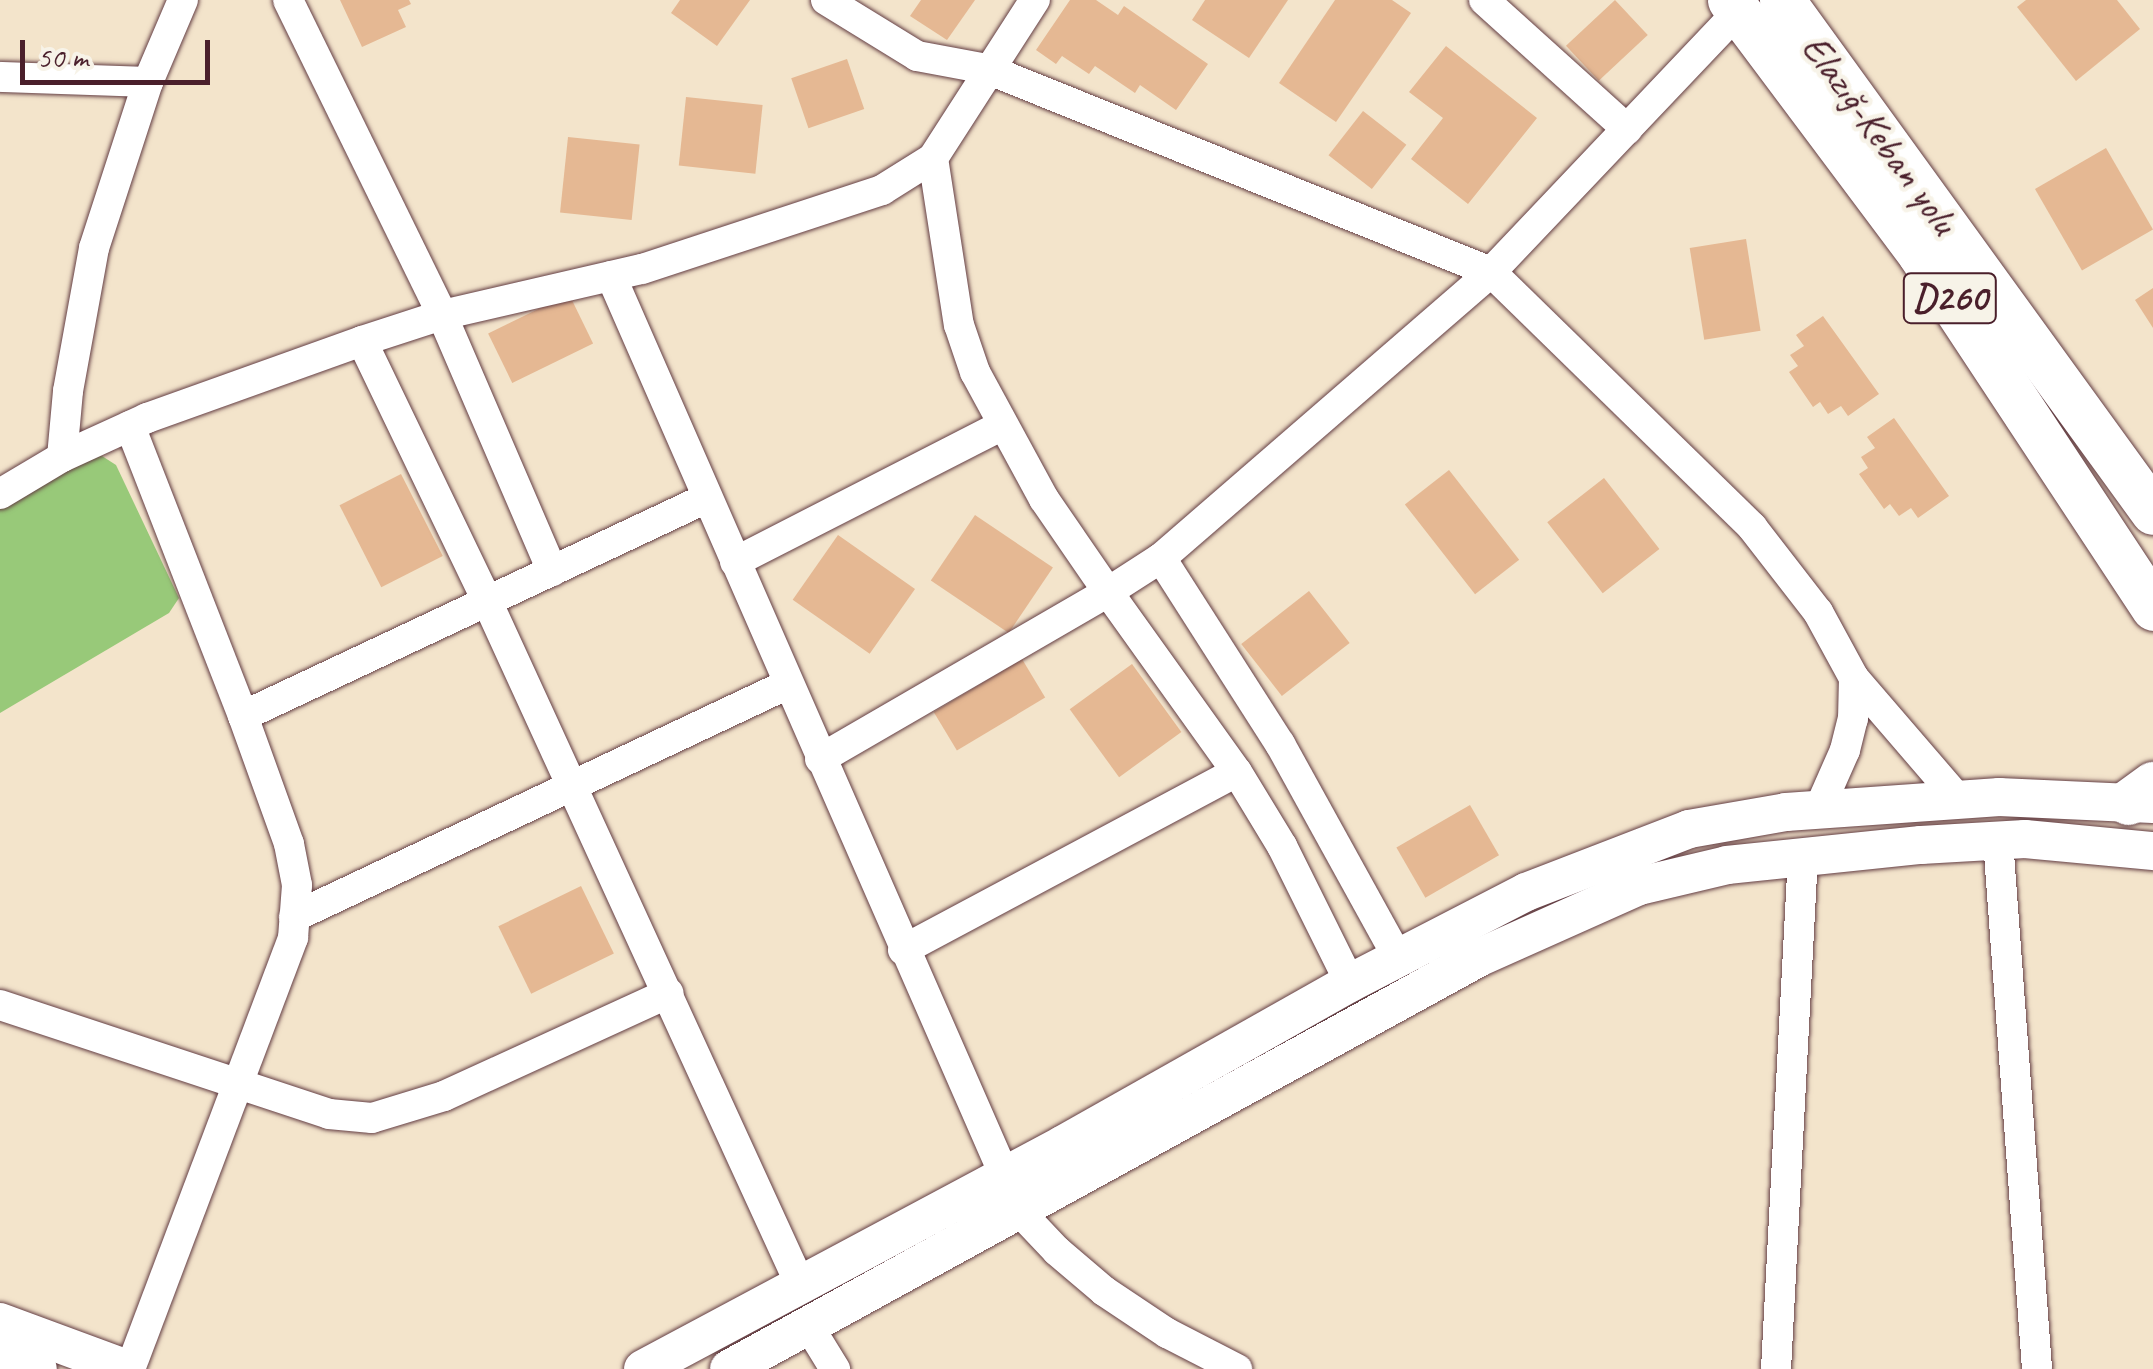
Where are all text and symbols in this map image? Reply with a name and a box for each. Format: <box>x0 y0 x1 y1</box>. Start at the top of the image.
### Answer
scale bar <box>25 20 215 82</box>
street label: Elazığ-Keban yolu <box>1792 25 1968 243</box>
text: 50 m <box>37 38 88 76</box>
road number: D260 <box>1902 265 1998 331</box>

